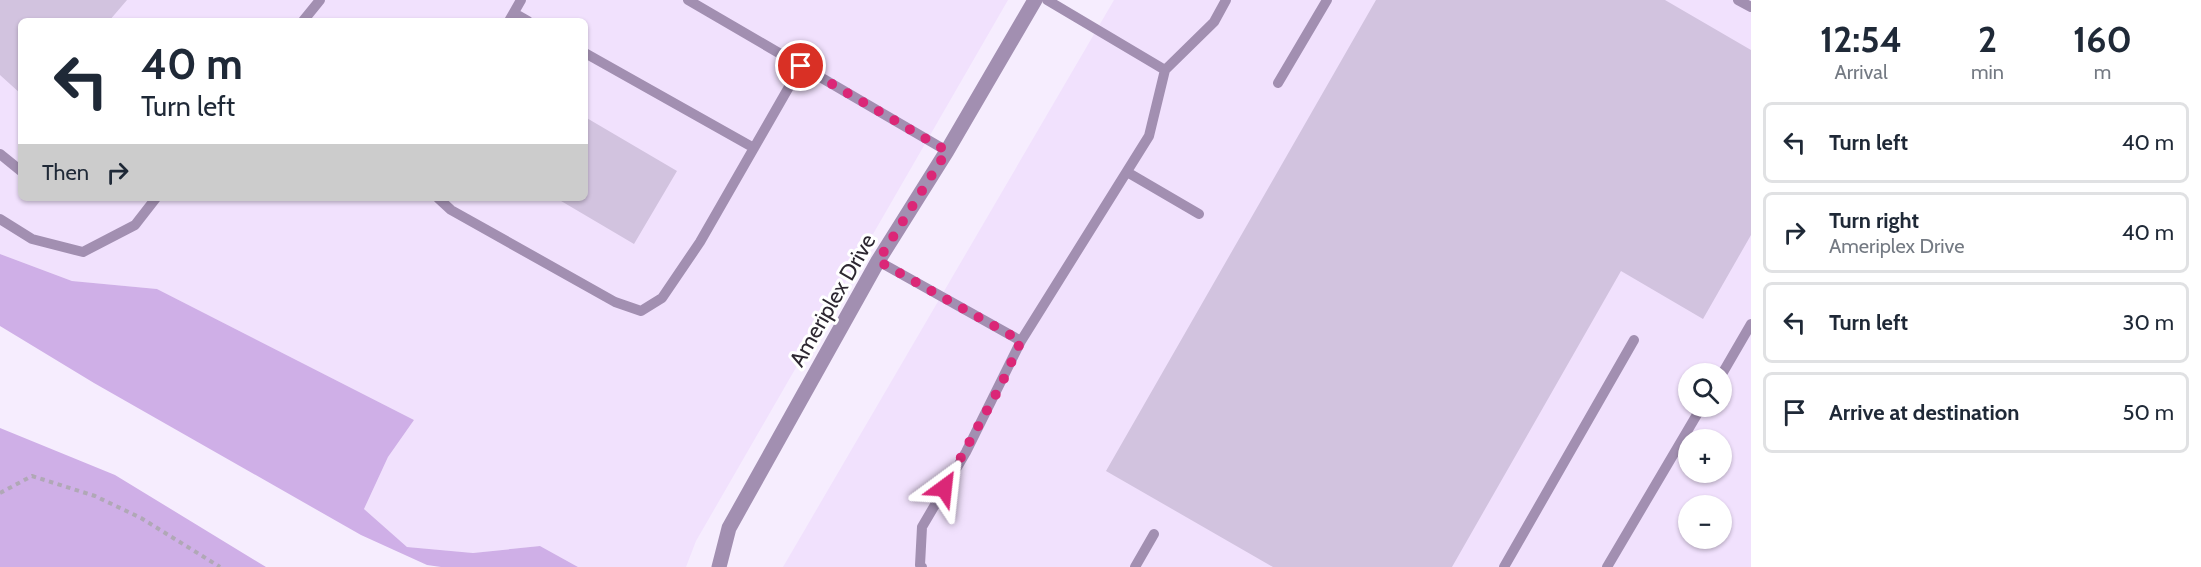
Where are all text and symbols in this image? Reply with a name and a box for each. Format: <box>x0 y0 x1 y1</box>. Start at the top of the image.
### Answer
text: 12:54 <box>1820 17 1902 61</box>
text: 2 <box>1978 17 1997 61</box>
text: 160 <box>2073 17 2132 61</box>
text: 40 m <box>141 38 243 90</box>
pin <box>775 40 826 91</box>
icon: left <box>42 42 120 120</box>
icon: arrive <box>784 49 817 82</box>
text: Arrival <box>1834 60 1888 84</box>
text: min <box>1971 60 2004 84</box>
text: m <box>2094 60 2111 84</box>
text: Turn left <box>141 90 235 123</box>
icon: left <box>1778 126 1811 159</box>
text: Turn left <box>1829 129 1908 156</box>
text: 40 m <box>2122 129 2174 156</box>
icon: right <box>101 156 134 189</box>
text: Then <box>42 159 89 186</box>
text: Turn right <box>1829 207 1919 234</box>
icon: right <box>1778 216 1811 249</box>
text: 40 m <box>2122 219 2174 246</box>
street label: Ameriplex Drive <box>784 229 881 371</box>
text: Ameriplex Drive <box>1829 234 1964 258</box>
icon: left <box>1778 306 1811 339</box>
text: Turn left <box>1829 309 1908 336</box>
text: 30 m <box>2122 309 2174 336</box>
map controls <box>1678 363 1732 549</box>
button: search <box>1678 363 1732 417</box>
icon: arrive <box>1778 396 1811 429</box>
text: Arrive at destination <box>1829 399 2019 426</box>
text: 50 m <box>2122 399 2174 426</box>
button: + <box>1678 429 1732 483</box>
position arrow <box>912 456 976 520</box>
button: − <box>1678 495 1732 549</box>

